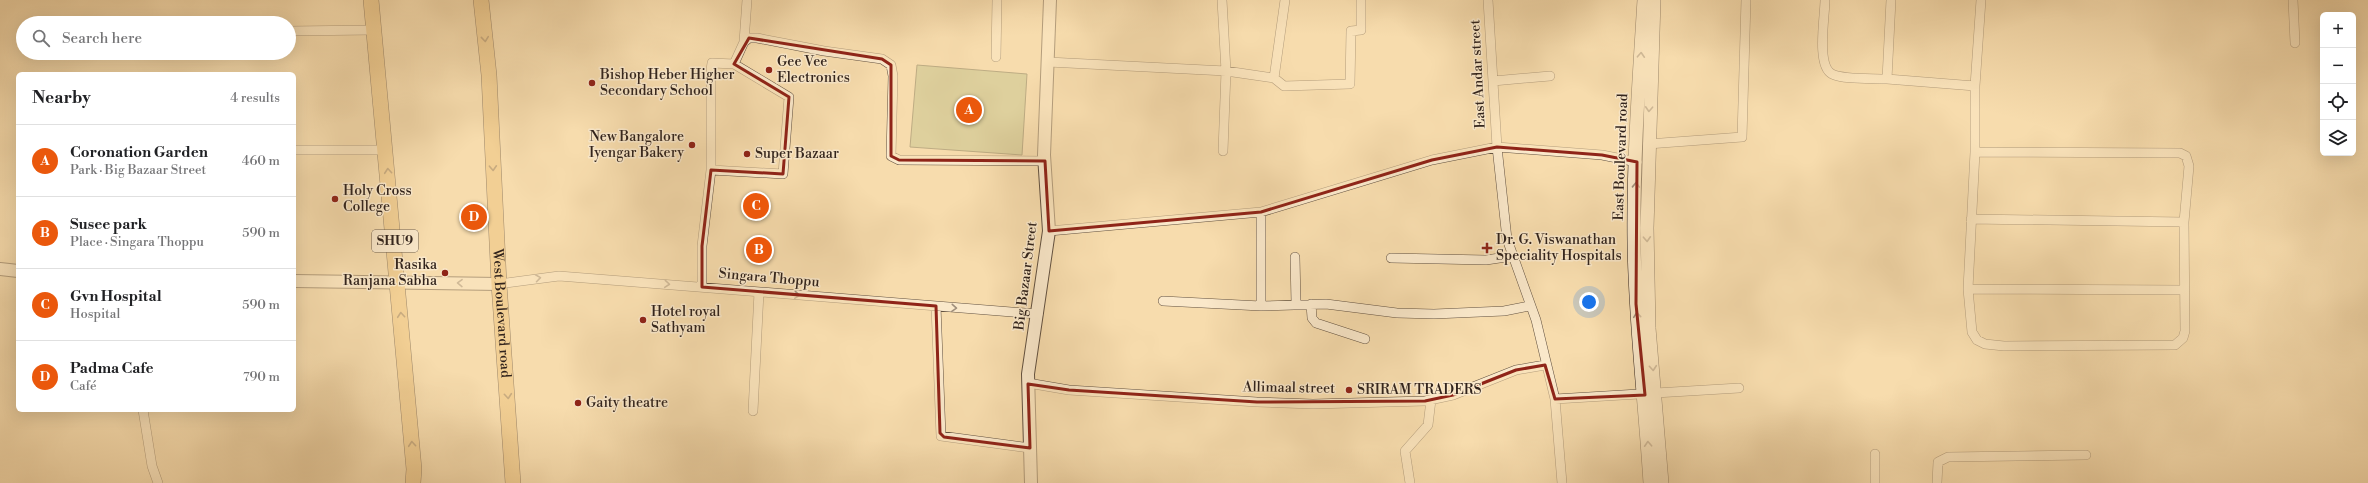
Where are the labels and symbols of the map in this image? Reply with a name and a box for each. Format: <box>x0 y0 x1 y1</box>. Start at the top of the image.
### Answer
street label: East Andar street <box>1466 19 1490 129</box>
one-way arrow <box>480 36 489 42</box>
one-way arrow <box>1636 52 1645 58</box>
place label: Gee Vee Electronics <box>777 53 850 87</box>
marker: Gee Vee Electronics <box>764 65 774 75</box>
place label: Bishop Heber Higher Secondary School <box>599 66 735 100</box>
marker: Bishop Heber Higher Secondary School <box>587 78 597 88</box>
street label: East Boulevard road <box>1610 93 1632 221</box>
pin: A <box>956 95 982 125</box>
one-way arrow <box>1645 106 1654 112</box>
place label: New Bangalore Iyengar Bakery <box>589 128 684 162</box>
marker: New Bangalore Iyengar Bakery <box>687 140 697 150</box>
place label: Super Bazaar <box>755 145 839 163</box>
marker: Super Bazaar <box>742 149 752 159</box>
one-way arrow <box>489 165 498 171</box>
one-way arrow <box>384 168 393 174</box>
place label: Holy Cross College <box>343 182 412 216</box>
one-way arrow <box>1631 182 1640 188</box>
pin: C <box>743 191 769 221</box>
marker: Holy Cross College <box>330 194 340 204</box>
pin: D <box>461 202 487 232</box>
street label: Big Bazaar Street <box>1010 221 1042 332</box>
road number: SHU9 <box>372 230 418 252</box>
place label: Dr. G. Viswanathan Speciality Hospitals <box>1496 231 1622 265</box>
pin: B <box>746 235 772 265</box>
one-way arrow <box>1643 236 1652 242</box>
marker: Dr. G. Viswanathan Speciality Hospitals <box>1481 242 1493 254</box>
street label: West Boulevard road <box>488 247 515 379</box>
place label: Rasika Ranjana Sabha <box>343 256 438 290</box>
street label: Singara Thoppu <box>718 265 820 291</box>
marker: Rasika Ranjana Sabha <box>440 268 450 278</box>
one-way arrow <box>535 274 541 283</box>
one-way arrow <box>457 279 463 287</box>
one-way arrow <box>664 280 670 289</box>
one-way arrow <box>794 290 800 299</box>
your location <box>1579 292 1599 312</box>
place label: Hotel royal Sathyam <box>651 303 720 337</box>
one-way arrow <box>951 303 957 312</box>
one-way arrow <box>1633 311 1642 318</box>
one-way arrow <box>397 312 406 318</box>
marker: Hotel royal Sathyam <box>638 315 648 325</box>
one-way arrow <box>1648 365 1657 371</box>
street label: Allimaal street <box>1242 378 1335 398</box>
place label: SRIRAM TRADERS <box>1357 381 1482 399</box>
marker: SRIRAM TRADERS <box>1344 385 1354 395</box>
one-way arrow <box>503 393 512 399</box>
place label: Gaity theatre <box>586 394 668 412</box>
marker: Gaity theatre <box>573 398 583 408</box>
one-way arrow <box>408 441 417 447</box>
one-way arrow <box>1643 441 1652 447</box>

